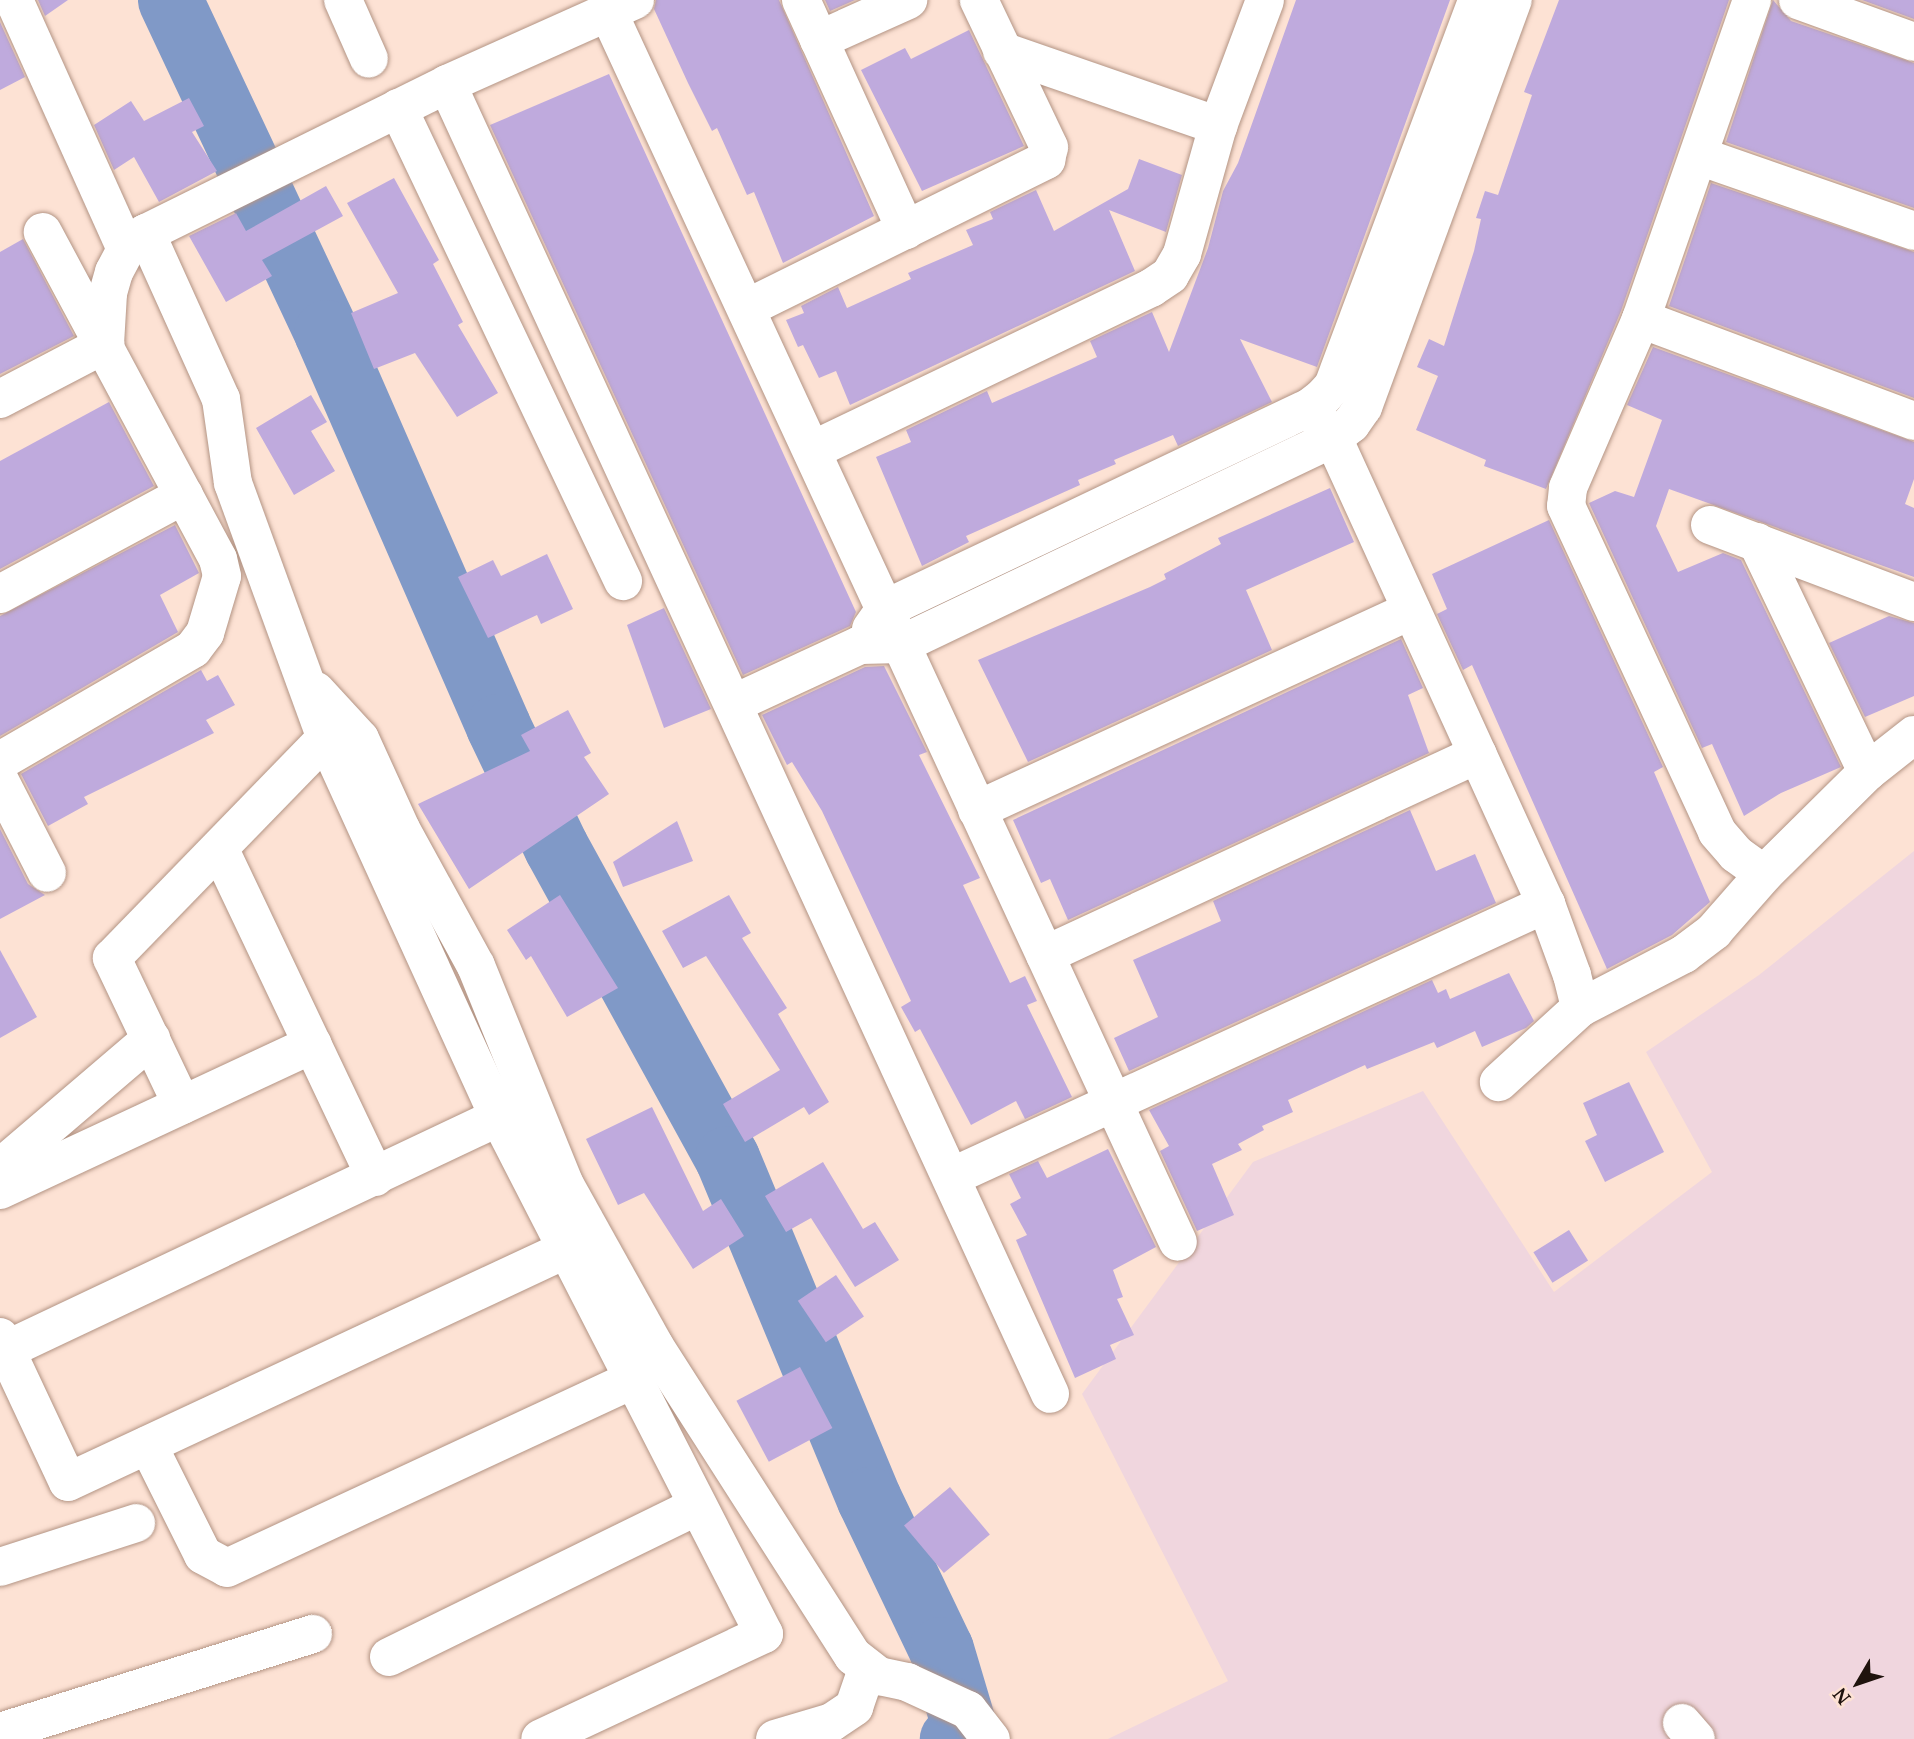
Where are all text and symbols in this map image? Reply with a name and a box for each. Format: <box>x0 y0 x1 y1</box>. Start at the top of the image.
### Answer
north arrow <box>1823 1648 1893 1718</box>
text: N <box>1827 1682 1857 1710</box>

